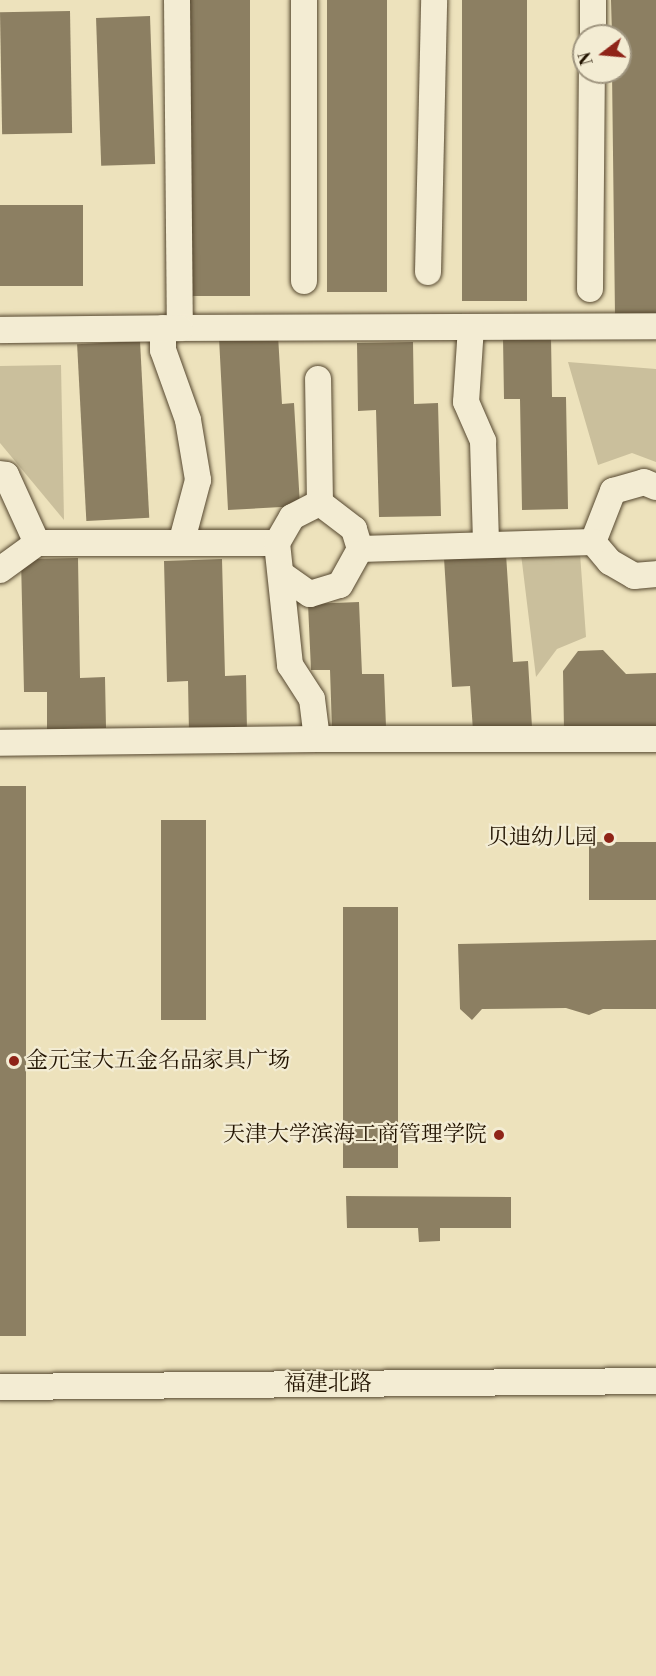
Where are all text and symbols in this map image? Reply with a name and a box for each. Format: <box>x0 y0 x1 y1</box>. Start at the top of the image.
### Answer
north arrow <box>572 24 632 84</box>
text: N <box>575 50 598 67</box>
place label: 贝迪幼儿园 <box>487 825 597 851</box>
marker: 贝迪幼儿园 <box>602 831 616 845</box>
place label: 金元宝大五金名品家具广场 <box>26 1048 290 1074</box>
marker: 金元宝大五金名品家具广场 <box>7 1054 21 1068</box>
place label: 天津大学滨海工商管理学院 <box>223 1122 487 1148</box>
marker: 天津大学滨海工商管理学院 <box>492 1128 506 1142</box>
street label: 福建北路 <box>284 1371 372 1397</box>

